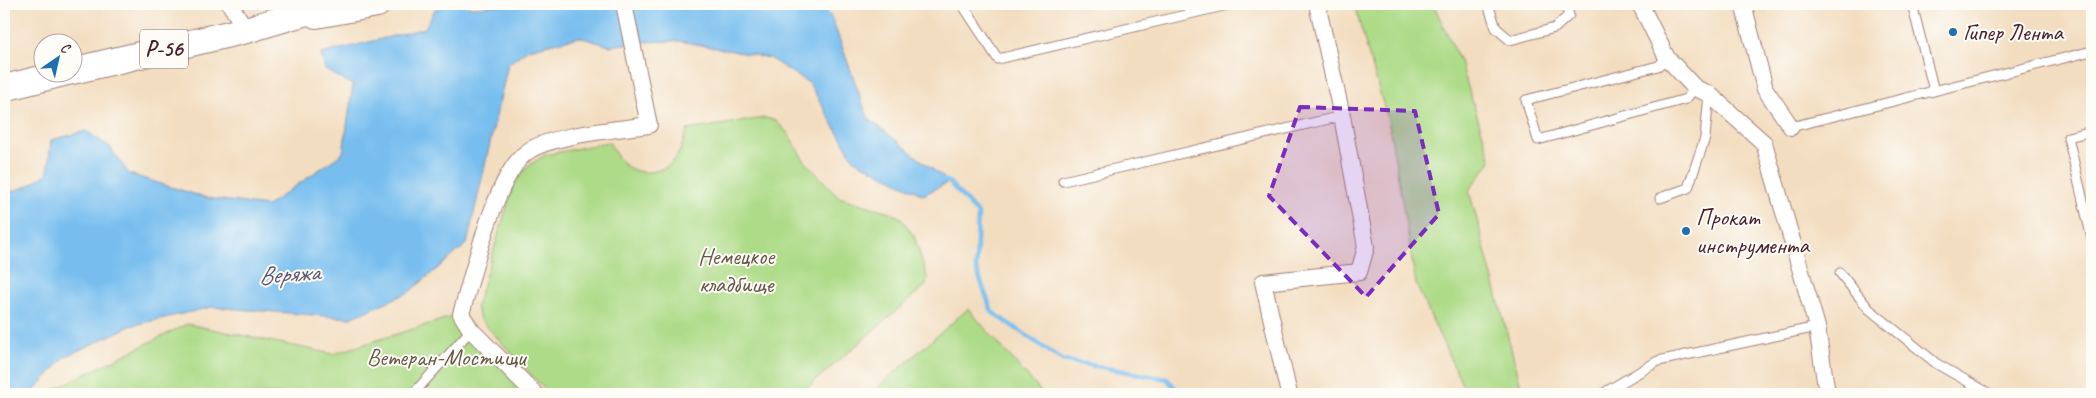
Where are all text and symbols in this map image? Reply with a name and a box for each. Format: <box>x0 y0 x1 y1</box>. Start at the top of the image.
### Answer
place label: Гипер Лента <box>1963 17 2064 47</box>
marker: Гипер Лента <box>1947 26 1959 38</box>
road number: Р-56 <box>140 30 188 68</box>
north arrow <box>32 32 82 82</box>
text: С <box>57 39 74 58</box>
place label: Прокат инструмента <box>1696 202 1811 260</box>
marker: Прокат инструмента <box>1680 225 1692 237</box>
park label: Немецкое кладбище <box>698 241 776 299</box>
water label: Веряжа <box>257 256 323 292</box>
park label: Ветеран-Мостищи <box>367 342 528 372</box>

